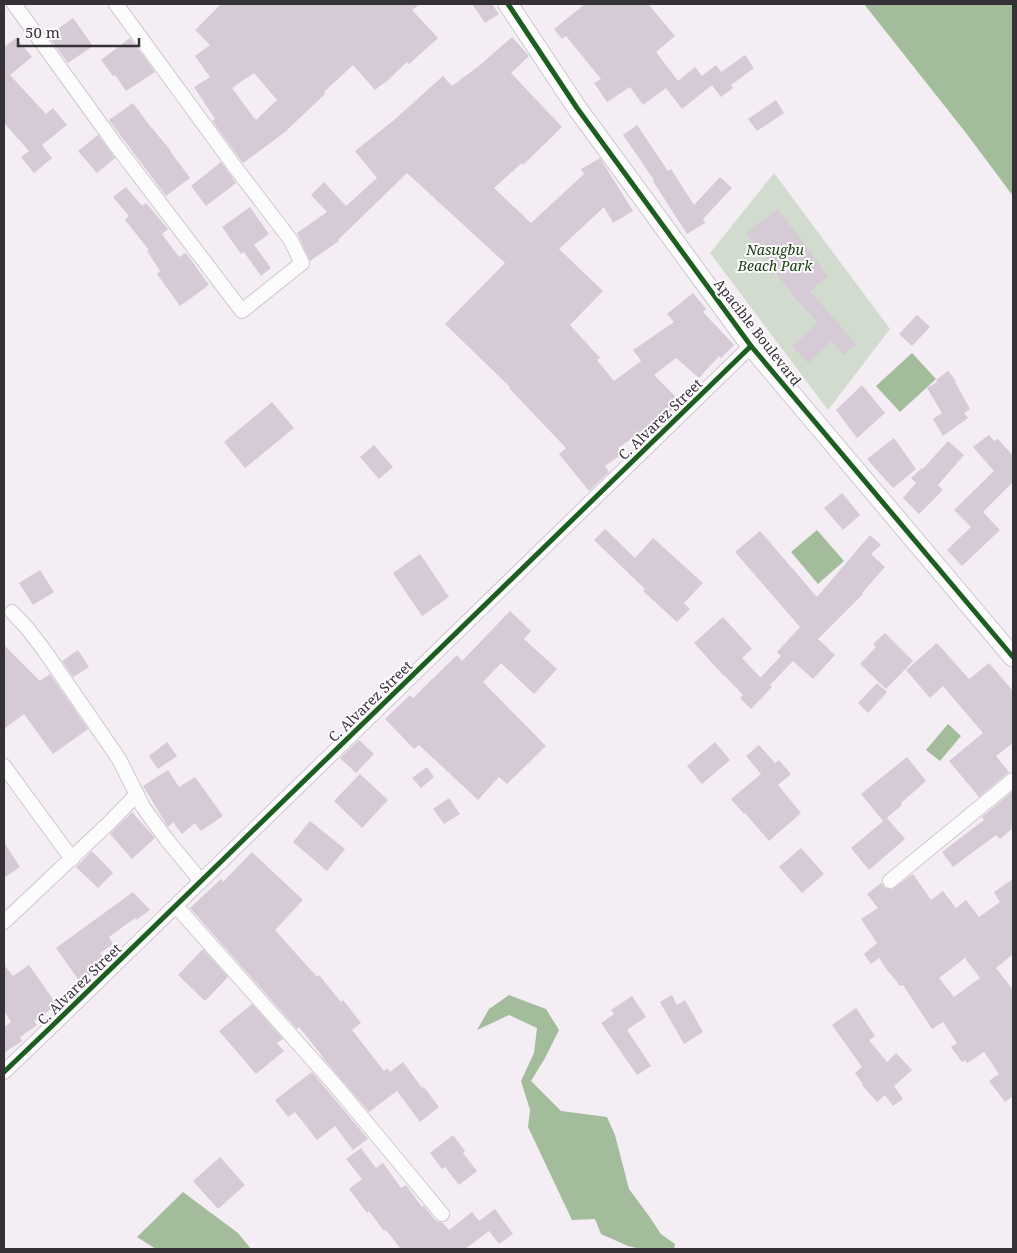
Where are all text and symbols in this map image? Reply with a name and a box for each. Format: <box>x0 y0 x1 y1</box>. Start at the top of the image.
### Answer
scale bar <box>18 15 139 47</box>
text: 50 m <box>25 22 60 42</box>
park label: Nasugbu Beach Park <box>737 240 813 275</box>
street label: Apacible Boulevard <box>710 275 806 390</box>
street label: C. Alvarez Street <box>614 374 706 464</box>
street label: C. Alvarez Street <box>324 656 416 746</box>
street label: C. Alvarez Street <box>33 939 125 1029</box>

